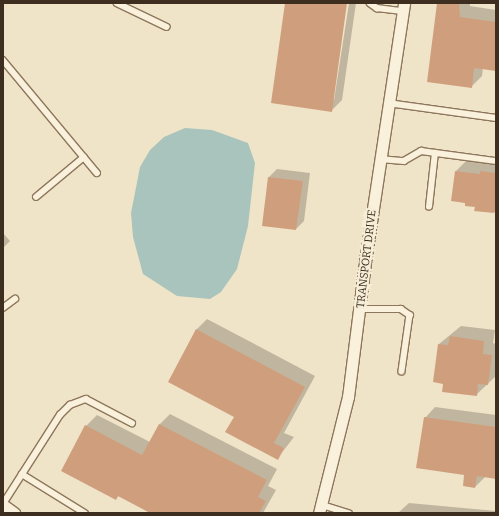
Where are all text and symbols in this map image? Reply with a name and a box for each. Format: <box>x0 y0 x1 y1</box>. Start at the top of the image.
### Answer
street label: TRANSPORT DRIVE <box>354 209 380 309</box>

